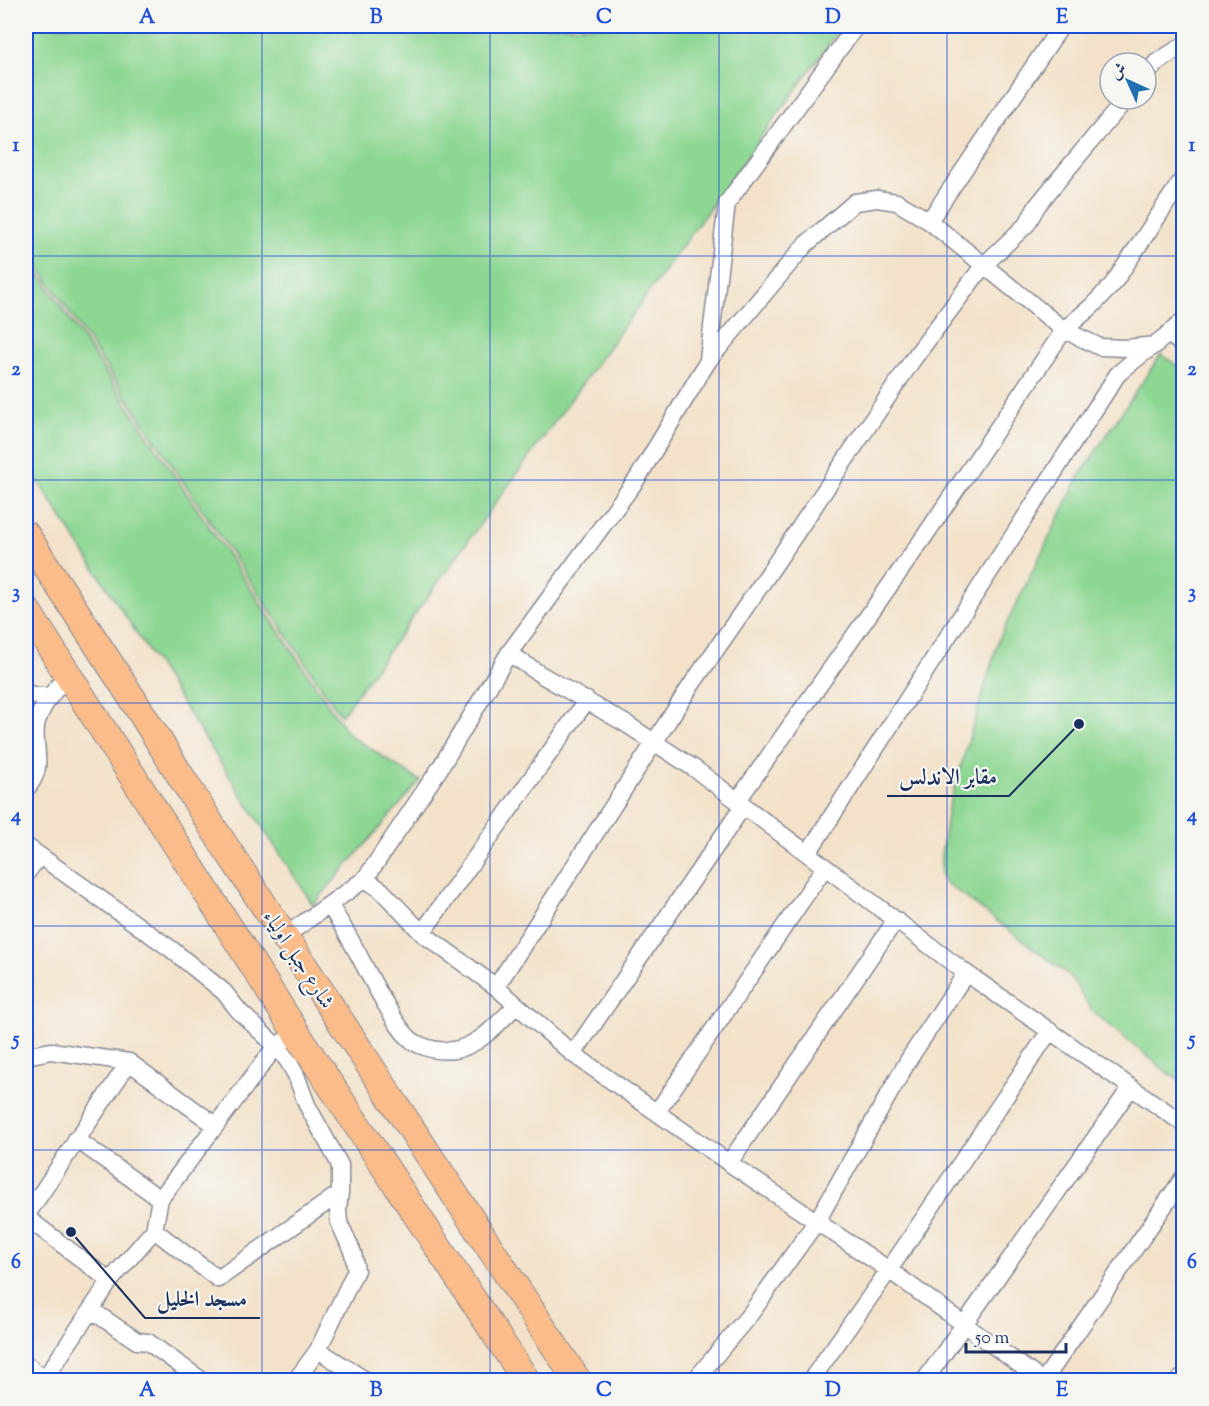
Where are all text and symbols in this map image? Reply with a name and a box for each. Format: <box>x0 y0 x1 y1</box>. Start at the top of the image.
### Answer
text: A <box>139 4 156 33</box>
text: B <box>370 4 383 33</box>
text: C <box>596 4 612 33</box>
text: D <box>825 4 841 33</box>
text: E <box>1056 4 1069 33</box>
north arrow <box>1098 51 1158 111</box>
text: ش <box>1105 58 1133 86</box>
text: 1 <box>13 132 20 161</box>
text: 1 <box>1189 132 1196 161</box>
text: 2 <box>11 356 21 385</box>
text: 2 <box>1187 356 1197 385</box>
text: 3 <box>12 579 20 608</box>
text: 3 <box>1188 579 1196 608</box>
callout: مقابر الاندلس <box>887 756 1009 796</box>
text: مقابر الاندلس <box>899 763 997 795</box>
text: 4 <box>10 802 21 831</box>
text: 4 <box>1186 802 1197 831</box>
street label: شارع جبل اولياء <box>253 905 341 1016</box>
text: 5 <box>11 1026 20 1055</box>
text: 5 <box>1187 1026 1196 1055</box>
text: 6 <box>11 1249 21 1278</box>
text: 6 <box>1187 1249 1197 1278</box>
callout: مسجد الخليل <box>145 1278 260 1318</box>
text: مسجد الخليل <box>157 1285 247 1317</box>
scale bar <box>966 1316 1066 1354</box>
text: 50 m <box>974 1326 1010 1352</box>
text: A <box>139 1377 156 1406</box>
text: B <box>370 1377 383 1406</box>
text: C <box>596 1377 612 1406</box>
text: D <box>825 1377 841 1406</box>
text: E <box>1056 1377 1069 1406</box>

